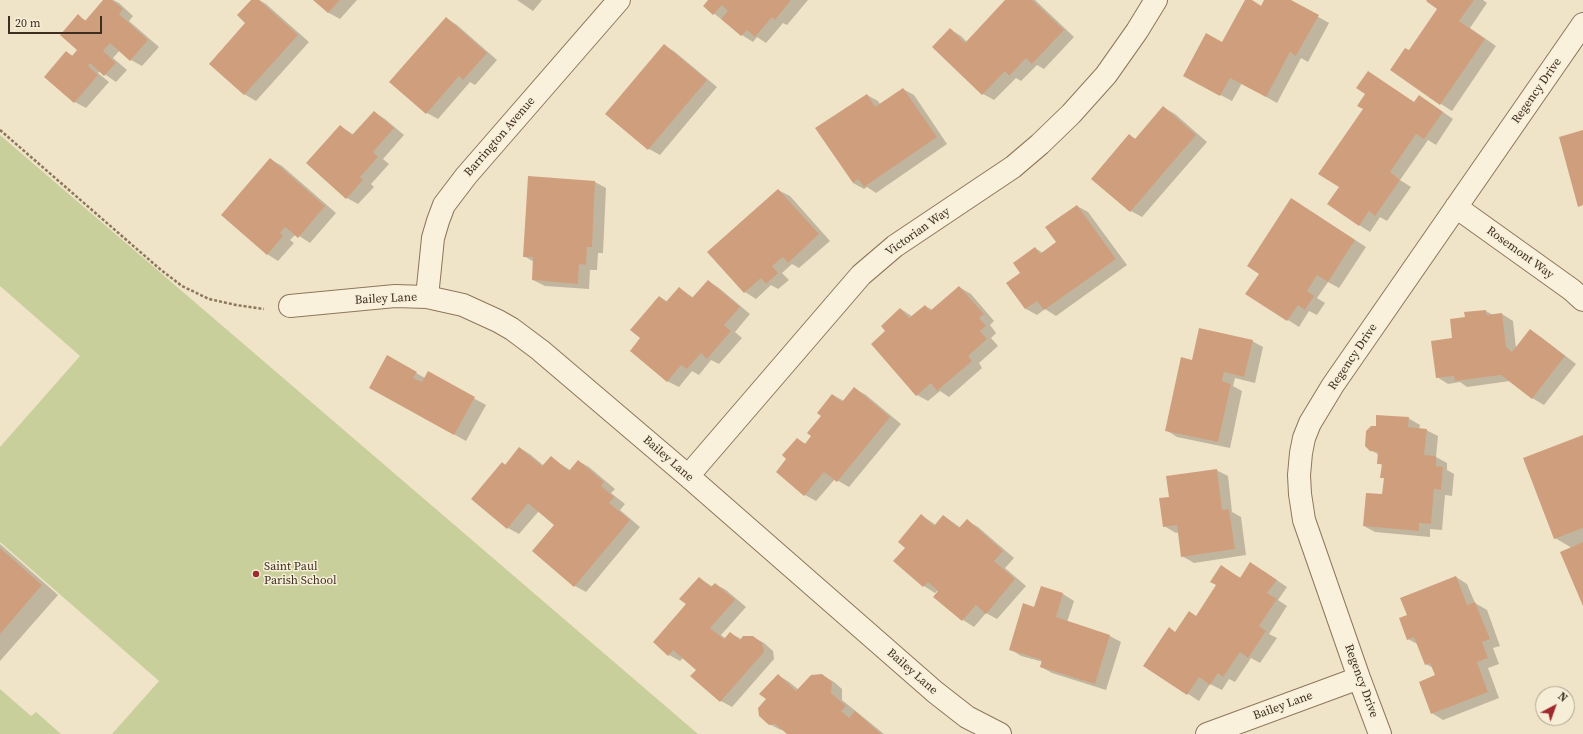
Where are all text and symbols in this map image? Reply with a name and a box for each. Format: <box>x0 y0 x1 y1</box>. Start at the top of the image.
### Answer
scale bar <box>10 8 104 34</box>
text: 20 m <box>15 15 41 31</box>
street label: Regency Drive <box>1509 55 1565 127</box>
street label: Barrington Avenue <box>462 94 538 180</box>
street label: Victorian Way <box>883 205 953 259</box>
street label: Rosemont Way <box>1484 224 1556 282</box>
street label: Bailey Lane <box>354 290 418 308</box>
street label: Regency Drive <box>1325 321 1381 393</box>
street label: Bailey Lane <box>640 433 696 485</box>
place label: Saint Paul Parish School <box>264 560 337 588</box>
marker: Saint Paul Parish School <box>251 569 261 579</box>
street label: Regency Drive <box>1341 642 1381 720</box>
street label: Bailey Lane <box>884 646 940 698</box>
north arrow <box>1535 686 1575 726</box>
street label: Bailey Lane <box>1251 689 1315 723</box>
text: N <box>1555 689 1570 706</box>

